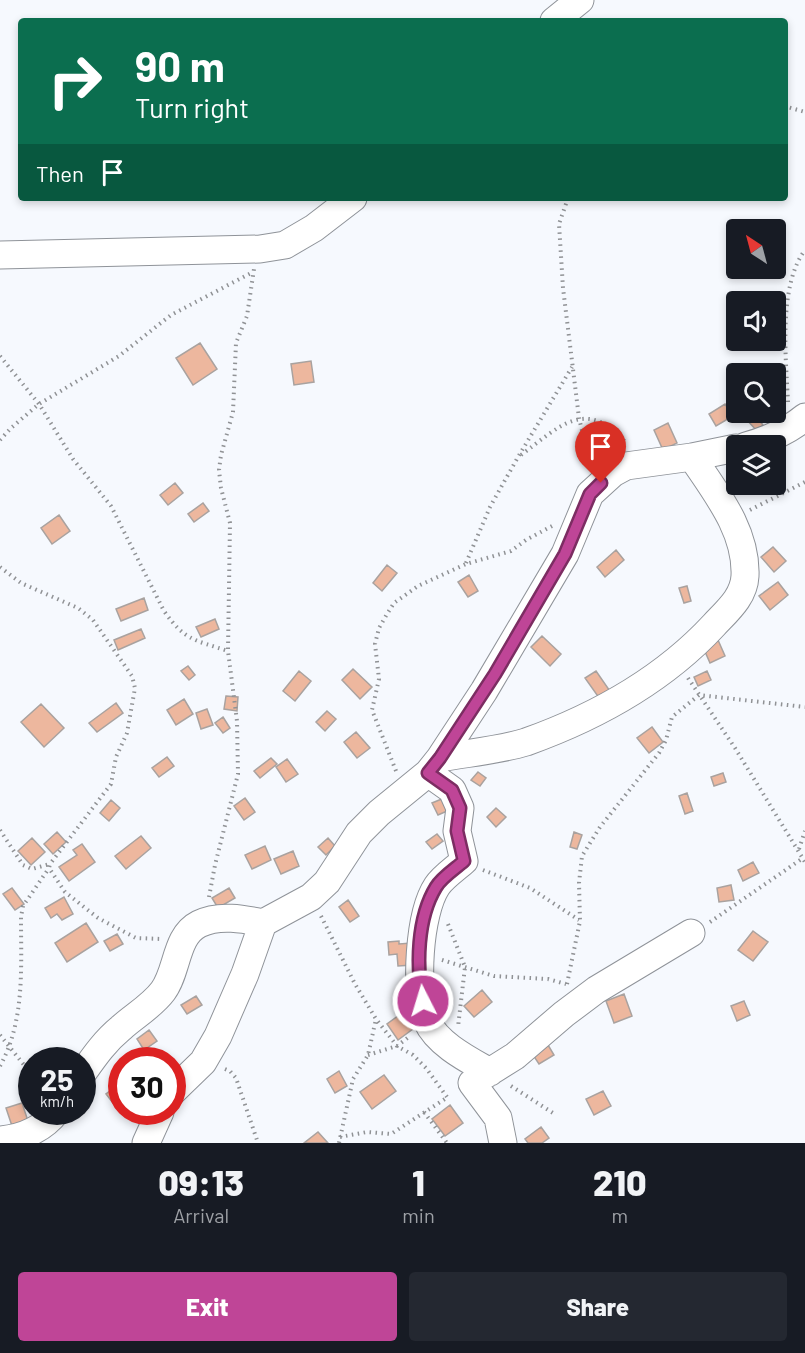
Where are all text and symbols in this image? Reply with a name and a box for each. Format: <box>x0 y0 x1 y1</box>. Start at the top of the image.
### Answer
text: 90 m <box>135 40 225 90</box>
icon: right <box>36 42 114 120</box>
text: Turn right <box>135 91 249 123</box>
icon: arrive <box>96 156 129 189</box>
text: Then <box>36 160 84 186</box>
north arrow <box>726 219 786 279</box>
map controls <box>726 219 786 495</box>
button: sound <box>726 291 786 351</box>
button: search <box>726 363 786 423</box>
pin <box>575 421 626 483</box>
icon: arrive <box>584 430 617 463</box>
button: layers <box>726 435 786 495</box>
position arrow <box>391 969 455 1033</box>
speed limit sign: 30 <box>108 1047 186 1125</box>
text: 25 <box>41 1061 73 1097</box>
text: km/h <box>40 1092 74 1110</box>
text: 09:13 <box>158 1160 244 1203</box>
text: 1 <box>412 1160 425 1203</box>
text: 210 <box>593 1160 647 1203</box>
text: Arrival <box>173 1203 229 1227</box>
text: min <box>402 1203 435 1227</box>
text: m <box>612 1203 628 1227</box>
button: Exit <box>18 1272 397 1341</box>
button: Share <box>409 1272 787 1341</box>

